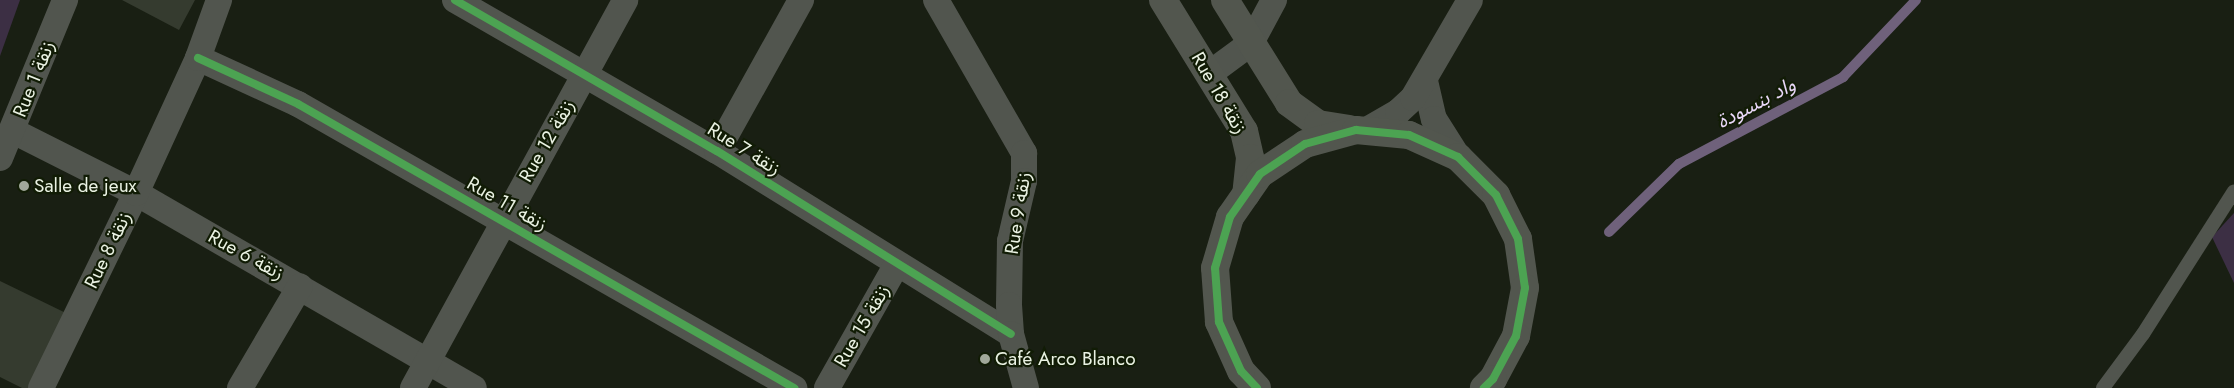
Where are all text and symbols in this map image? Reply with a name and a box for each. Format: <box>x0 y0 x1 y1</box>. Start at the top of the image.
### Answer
street label: Rue 1 زنقة <box>8 37 60 121</box>
street label: Rue 18 زنقة <box>1186 48 1252 138</box>
water label: واد بنسودة <box>1713 72 1799 134</box>
street label: Rue 12 زنقة <box>514 96 580 186</box>
street label: Rue 7 زنقة <box>703 118 785 180</box>
street label: Rue 9 زنقة <box>1000 170 1036 256</box>
street label: Rue 11 زنقة <box>463 172 551 236</box>
place label: Salle de jeux <box>34 175 137 197</box>
marker: Salle de jeux <box>18 180 30 192</box>
street label: Rue 8 زنقة <box>80 208 136 292</box>
street label: Rue 6 زنقة <box>204 225 288 285</box>
street label: Rue 15 زنقة <box>829 281 895 371</box>
place label: Café Arco Blanco <box>995 348 1136 370</box>
marker: Café Arco Blanco <box>979 353 991 365</box>

